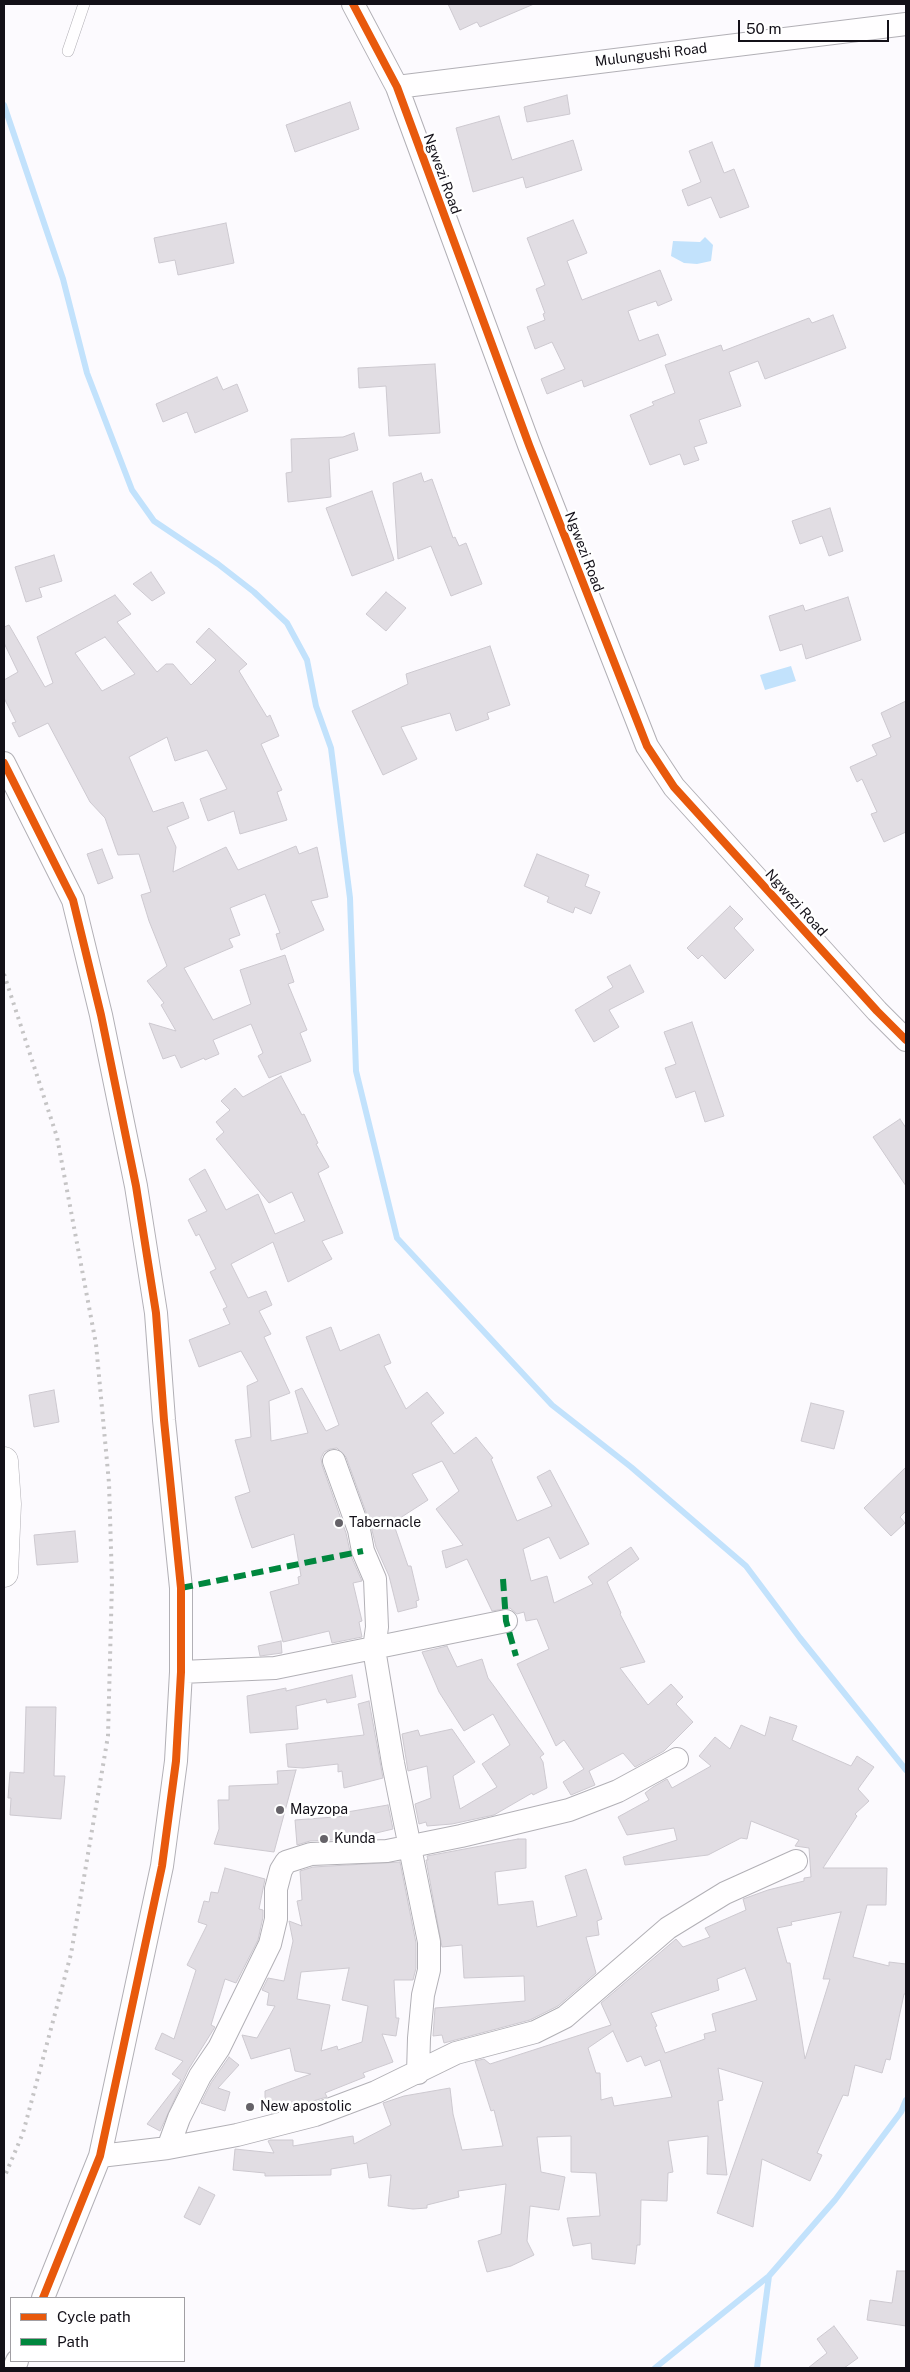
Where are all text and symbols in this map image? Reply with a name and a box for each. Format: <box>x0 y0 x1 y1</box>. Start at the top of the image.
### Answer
scale bar <box>740 10 891 42</box>
text: 50 m <box>746 20 781 37</box>
street label: Mulungushi Road <box>594 40 708 70</box>
street label: Ngwezi Road <box>420 131 464 217</box>
street label: Ngwezi Road <box>561 510 607 594</box>
street label: Ngwezi Road <box>761 866 831 940</box>
place label: Tabernacle <box>349 1515 421 1531</box>
marker: Tabernacle <box>333 1517 345 1529</box>
place label: Mayzopa <box>290 1802 348 1818</box>
marker: Mayzopa <box>274 1804 286 1816</box>
place label: Kunda <box>334 1831 376 1847</box>
marker: Kunda <box>318 1833 330 1845</box>
place label: New apostolic <box>260 2099 352 2115</box>
marker: New apostolic <box>244 2101 256 2113</box>
legend <box>10 2297 185 2362</box>
text: Cycle path <box>57 2308 131 2325</box>
text: Path <box>57 2333 89 2350</box>

